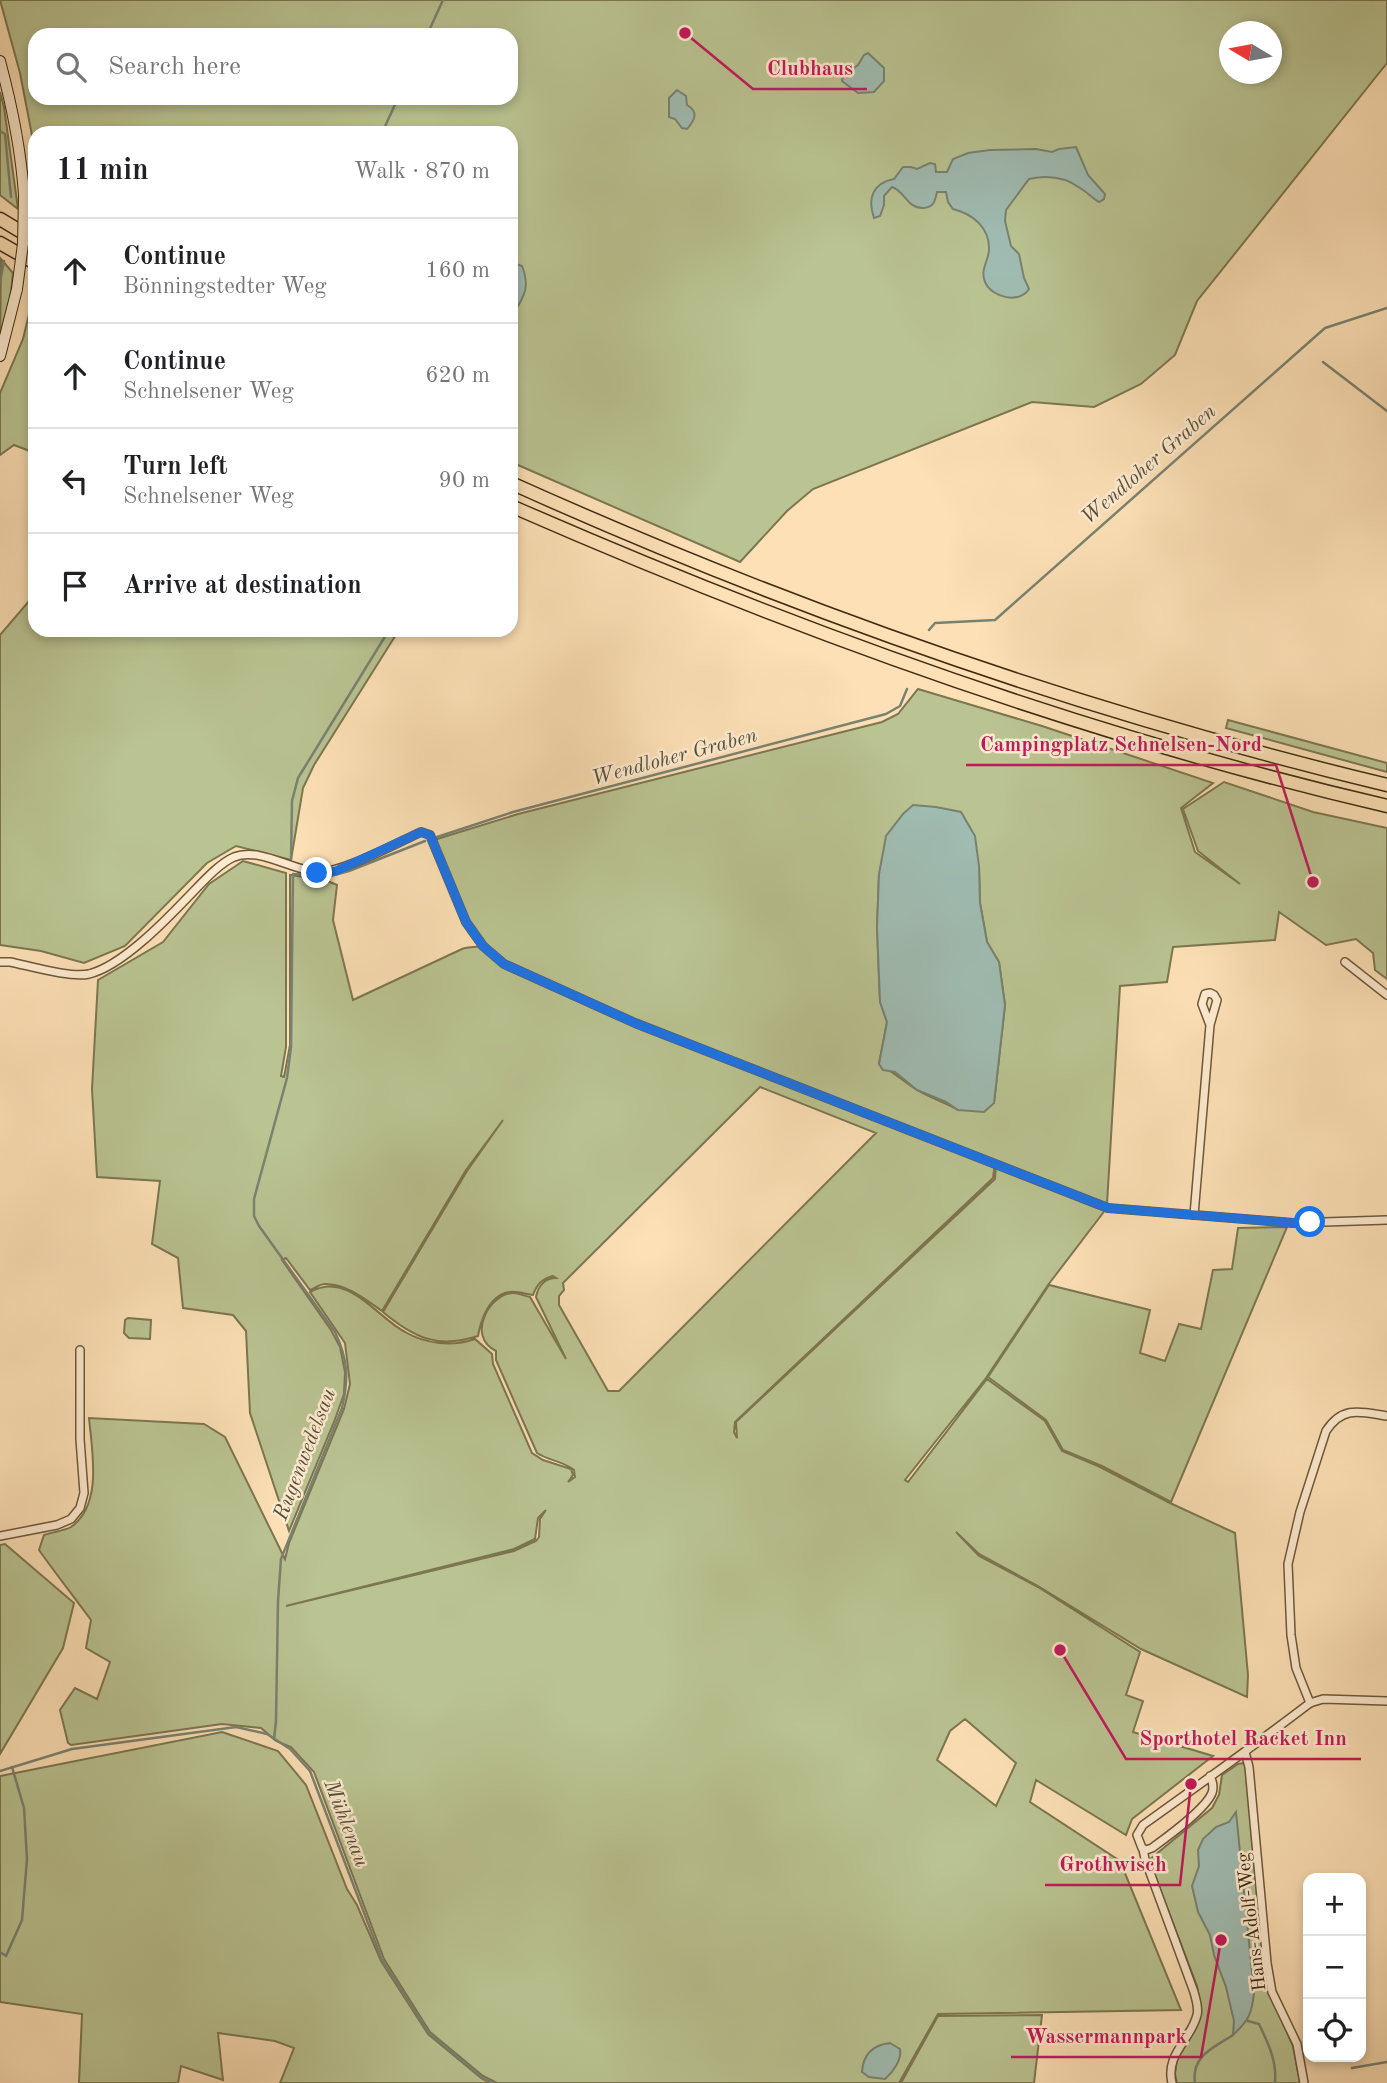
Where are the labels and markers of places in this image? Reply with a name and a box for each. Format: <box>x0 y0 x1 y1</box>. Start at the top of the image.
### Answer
callout: Clubhaus <box>753 47 867 89</box>
callout: Campingplatz Schnelsen-Nord <box>966 723 1276 765</box>
callout: Sporthotel Racket Inn <box>1126 1717 1361 1759</box>
callout: Grothwisch <box>1045 1843 1180 1885</box>
callout: Wassermannpark <box>1011 2015 1201 2057</box>

